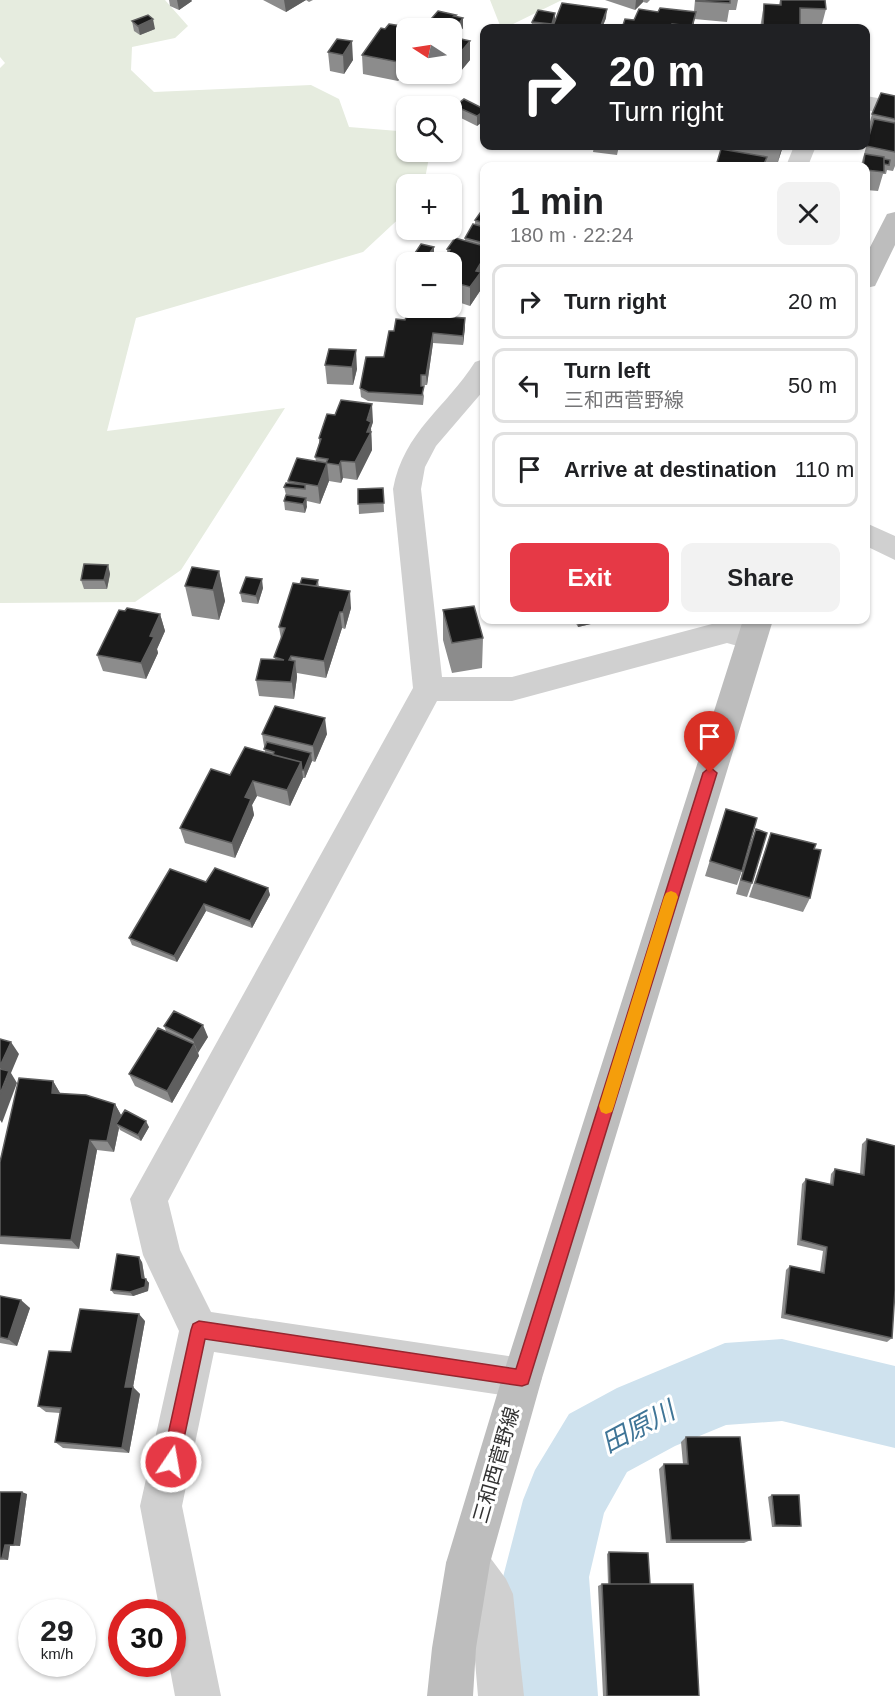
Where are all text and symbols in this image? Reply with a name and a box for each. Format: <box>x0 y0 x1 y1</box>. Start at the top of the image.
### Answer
north arrow <box>396 18 462 84</box>
map controls <box>396 18 462 318</box>
icon: right <box>510 48 588 126</box>
text: 20 m <box>609 48 705 95</box>
button: search <box>396 96 462 162</box>
text: Turn right <box>609 97 724 127</box>
button: + <box>396 174 462 240</box>
text: 1 min <box>510 181 604 222</box>
button: close <box>777 182 840 245</box>
text: 180 m · 22:24 <box>510 224 633 246</box>
button: − <box>396 252 462 318</box>
icon: right <box>513 285 546 318</box>
text: Turn right <box>564 289 666 314</box>
text: 20 m <box>788 289 837 314</box>
text: Turn left <box>564 358 650 383</box>
icon: left <box>513 369 546 402</box>
text: 50 m <box>788 373 837 398</box>
text: 三和西菅野線 <box>564 389 684 411</box>
icon: arrive <box>513 453 546 486</box>
text: Arrive at destination <box>564 457 777 482</box>
text: 110 m <box>795 457 854 482</box>
button: Exit <box>510 543 669 612</box>
button: Share <box>681 543 840 612</box>
pin <box>684 711 735 773</box>
icon: arrive <box>693 720 726 753</box>
water label: 田原川 <box>597 1394 682 1459</box>
street label: 三和西菅野線 <box>469 1404 523 1526</box>
position arrow <box>139 1430 203 1494</box>
speed limit sign: 30 <box>108 1599 186 1677</box>
text: 29 <box>40 1614 74 1647</box>
text: km/h <box>41 1645 73 1662</box>

